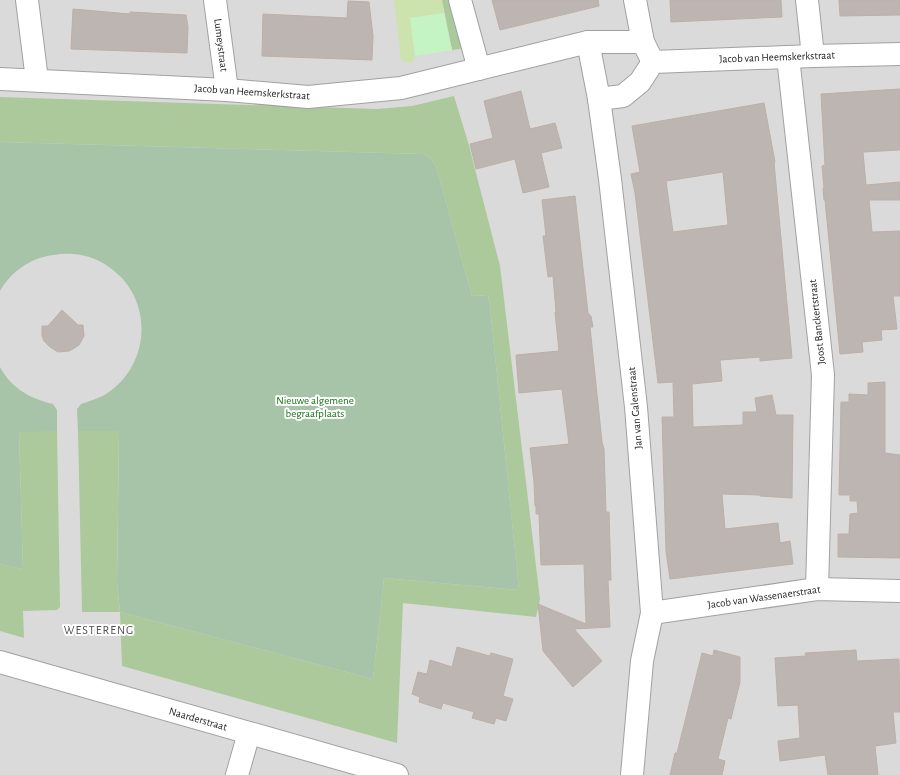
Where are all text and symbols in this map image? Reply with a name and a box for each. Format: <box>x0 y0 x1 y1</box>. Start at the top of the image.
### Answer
street label: Lumeystraat <box>212 18 230 73</box>
street label: Jacob van Heemskerkstraat <box>719 49 836 65</box>
street label: Jacob van Heemskerkstraat <box>194 82 311 102</box>
street label: Joost Banckertstraat <box>807 278 827 365</box>
street label: Jan van Galenstraat <box>626 366 644 449</box>
park label: Nieuwe algemene begraafplaats <box>276 395 354 419</box>
street label: Jacob van Wassenaerstraat <box>707 584 822 610</box>
district label: WESTERENG <box>64 624 134 636</box>
street label: Naarderstraat <box>168 705 229 733</box>

